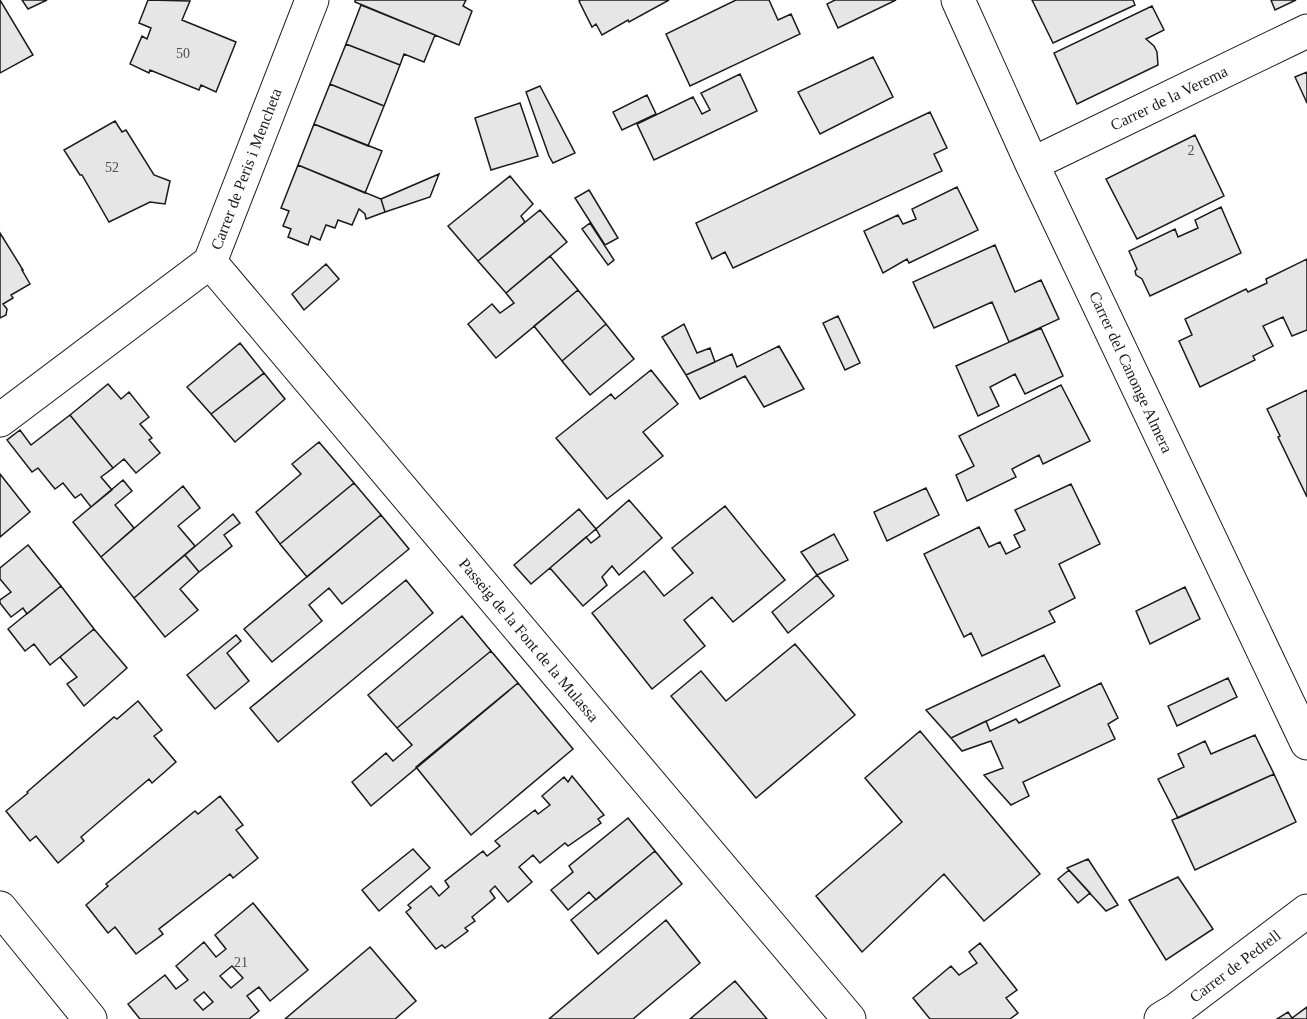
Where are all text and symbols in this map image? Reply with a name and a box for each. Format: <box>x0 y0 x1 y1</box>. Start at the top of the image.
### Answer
house number: 50 <box>176 46 190 61</box>
street label: Carrer de la Verema <box>1108 62 1230 134</box>
street label: Carrer de Peris i Mencheta <box>207 86 285 252</box>
house number: 2 <box>1188 143 1195 158</box>
house number: 52 <box>105 160 119 175</box>
street label: Carrer del Canonge Almera <box>1085 288 1176 456</box>
street label: Passeig de la Font de la Mulassa <box>455 555 602 726</box>
street label: Carrer de Pedrell <box>1186 926 1284 1006</box>
house number: 21 <box>234 955 248 970</box>

